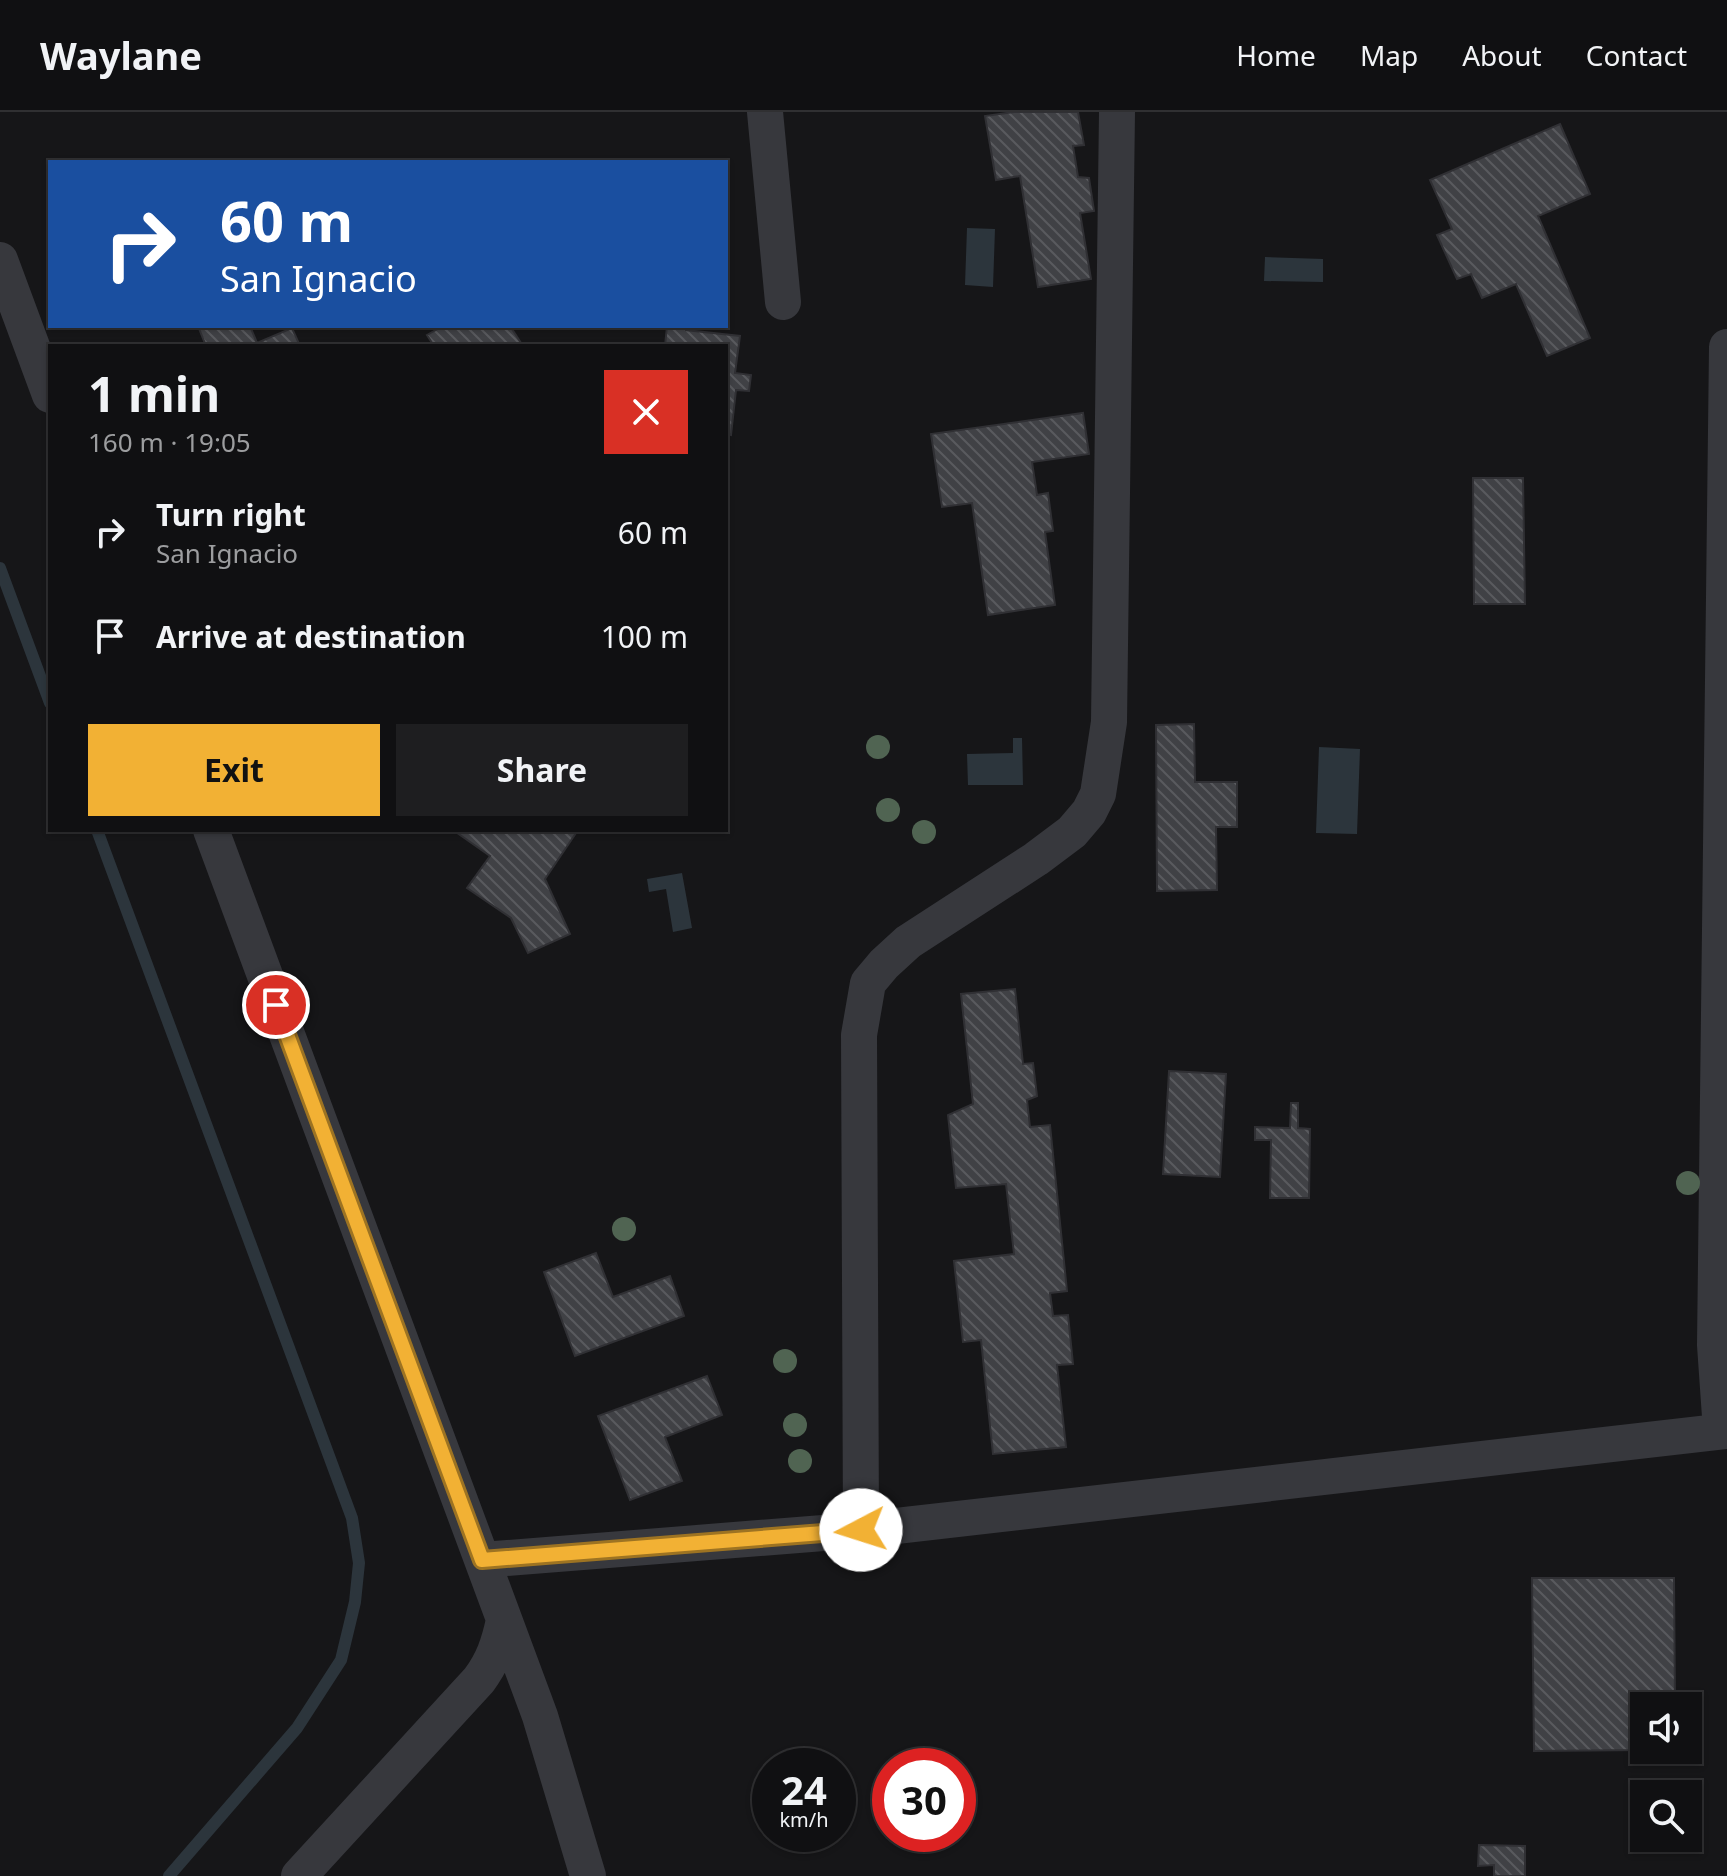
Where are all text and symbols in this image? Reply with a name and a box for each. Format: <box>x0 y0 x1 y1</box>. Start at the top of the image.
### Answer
text: Waylane <box>40 29 202 81</box>
text: Home <box>1236 36 1316 74</box>
text: Map <box>1360 36 1418 74</box>
text: About <box>1462 36 1542 74</box>
text: Contact <box>1586 36 1687 74</box>
text: 60 m <box>220 182 353 258</box>
icon: right <box>88 192 192 296</box>
text: San Ignacio <box>220 254 417 303</box>
text: 1 min <box>88 361 220 426</box>
button: close <box>604 370 688 454</box>
text: 160 m · 19:05 <box>88 424 251 460</box>
text: Turn right <box>156 494 306 535</box>
icon: right <box>88 510 132 554</box>
text: 60 m <box>618 512 688 553</box>
text: San Ignacio <box>156 535 298 571</box>
icon: arrive <box>88 614 132 658</box>
text: Arrive at destination <box>156 616 466 657</box>
text: 100 m <box>601 616 688 657</box>
button: Exit <box>88 724 380 816</box>
button: Share <box>396 724 688 816</box>
pin <box>242 971 310 1039</box>
icon: arrive <box>254 983 298 1027</box>
position arrow <box>819 1488 903 1572</box>
map controls <box>1630 1692 1702 1852</box>
button: sound <box>1630 1692 1702 1764</box>
speed limit sign: 30 <box>872 1748 976 1852</box>
text: 24 <box>781 1762 827 1817</box>
button: search <box>1630 1780 1702 1852</box>
text: km/h <box>779 1806 829 1833</box>

